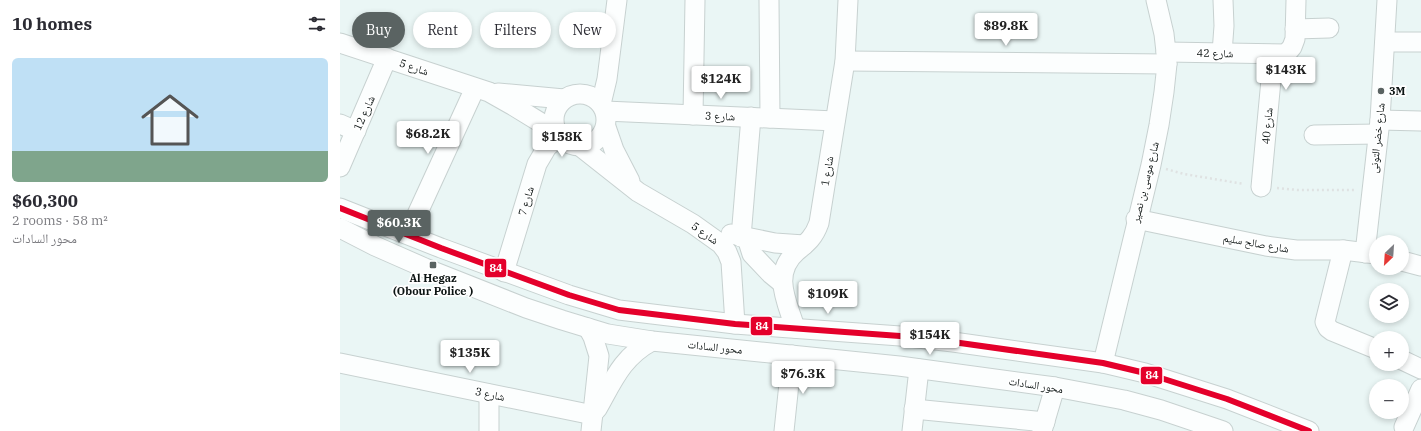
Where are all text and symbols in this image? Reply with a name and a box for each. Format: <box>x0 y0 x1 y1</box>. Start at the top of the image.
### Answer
chip: Buy <box>352 12 405 48</box>
chip: Rent <box>413 12 472 48</box>
chip: Filters <box>480 12 551 48</box>
chip: New <box>559 12 616 48</box>
text: 10 homes <box>12 13 92 35</box>
icon: filters <box>306 13 328 35</box>
pin: $89.8K <box>973 13 1039 47</box>
text: $89.8K <box>984 17 1028 34</box>
street label: شارع 42 <box>1197 46 1233 60</box>
street label: شارع 5 <box>398 55 430 79</box>
pin: $143K <box>1258 57 1314 91</box>
text: $143K <box>1265 61 1307 78</box>
pin: $124K <box>693 66 749 100</box>
text: $124K <box>700 70 742 87</box>
icon: home <box>134 84 206 156</box>
place label: 3M <box>1389 84 1406 98</box>
marker: 3M <box>1376 86 1386 96</box>
street label: شارع 12 <box>350 93 378 133</box>
street label: شارع خضر التونى <box>1366 102 1388 174</box>
street label: شارع 40 <box>1258 107 1276 145</box>
street label: شارع 3 <box>705 108 735 124</box>
pin: $68.2K <box>395 121 461 155</box>
pin: $158K <box>534 124 590 158</box>
text: $68.2K <box>406 125 450 142</box>
text: $158K <box>541 128 583 145</box>
street label: شارع موسى بن نصير <box>1128 140 1162 225</box>
street label: شارع 1 <box>818 155 836 187</box>
street label: شارع 7 <box>515 185 537 217</box>
text: $60,300 <box>12 190 78 212</box>
pin: $60.3K <box>366 210 432 244</box>
text: 2 rooms · 58 m² <box>12 212 108 229</box>
text: $60.3K <box>377 214 421 231</box>
street label: شارع 5 <box>689 219 721 247</box>
text: محور السادات <box>12 230 77 247</box>
street label: شارع صالح سليم <box>1222 230 1290 257</box>
north arrow <box>1369 235 1409 275</box>
map controls <box>1369 235 1409 419</box>
line badge: 84 <box>484 258 507 278</box>
marker: Al Hegaz (Obour Police ) <box>428 260 438 270</box>
text: 84 <box>489 261 503 275</box>
place label: Al Hegaz (Obour Police ) <box>393 271 473 298</box>
pin: $109K <box>800 281 856 315</box>
button: layers <box>1369 283 1409 323</box>
text: $109K <box>807 285 849 302</box>
line badge: 84 <box>750 316 773 336</box>
text: 84 <box>755 319 769 333</box>
pin: $154K <box>902 322 958 356</box>
text: $154K <box>909 326 951 343</box>
button: + <box>1369 331 1409 371</box>
street label: محور السادات <box>687 337 743 357</box>
pin: $135K <box>442 340 498 374</box>
text: $135K <box>449 344 491 361</box>
pin: $76.3K <box>770 361 836 395</box>
text: $76.3K <box>781 365 825 382</box>
line badge: 84 <box>1140 366 1163 385</box>
text: 84 <box>1145 368 1159 382</box>
street label: محور السادات <box>1008 374 1064 396</box>
button: − <box>1369 379 1409 419</box>
street label: شارع 3 <box>474 384 506 404</box>

